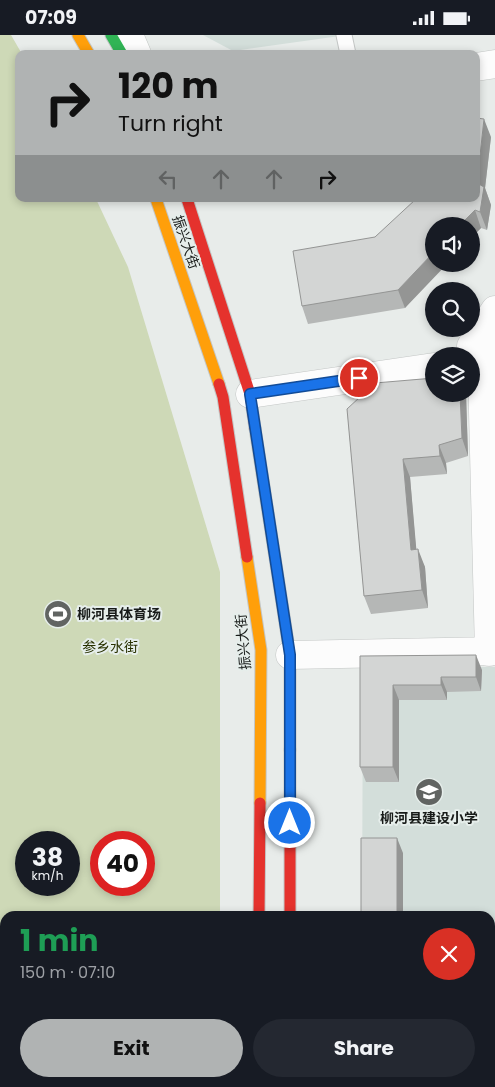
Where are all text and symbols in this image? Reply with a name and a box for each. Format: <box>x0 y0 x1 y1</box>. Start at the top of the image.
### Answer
text: 07:09 <box>25 4 77 31</box>
text: 120 m <box>118 61 218 110</box>
icon: right <box>35 70 100 135</box>
text: Turn right <box>118 108 223 139</box>
icon: left <box>154 165 182 193</box>
icon: ahead <box>207 165 235 193</box>
icon: ahead <box>260 165 288 193</box>
icon: right <box>313 165 341 193</box>
street label: 振兴大街 <box>167 212 205 272</box>
map controls <box>425 217 480 402</box>
button: sound <box>425 217 480 272</box>
button: search <box>425 282 480 337</box>
button: layers <box>425 347 480 402</box>
pin <box>338 357 380 399</box>
icon: arrive <box>345 364 373 392</box>
sports icon: 柳河县体育场 <box>43 599 73 629</box>
place label: 柳河县体育场 <box>77 604 161 624</box>
street label: 振兴大街 <box>231 613 255 671</box>
park label: 参乡水街 <box>82 637 138 657</box>
school or university icon: 柳河县建设小学 <box>414 777 444 807</box>
position arrow <box>263 796 315 848</box>
place label: 柳河县建设小学 <box>380 808 478 828</box>
speed limit sign: 40 <box>90 831 155 896</box>
text: 38 <box>32 840 63 875</box>
text: km/h <box>32 867 63 884</box>
text: 1 min <box>20 919 98 962</box>
button: close <box>423 928 475 980</box>
text: 150 m · 07:10 <box>20 961 115 984</box>
button: Exit <box>20 1019 243 1077</box>
button: Share <box>253 1019 475 1077</box>

